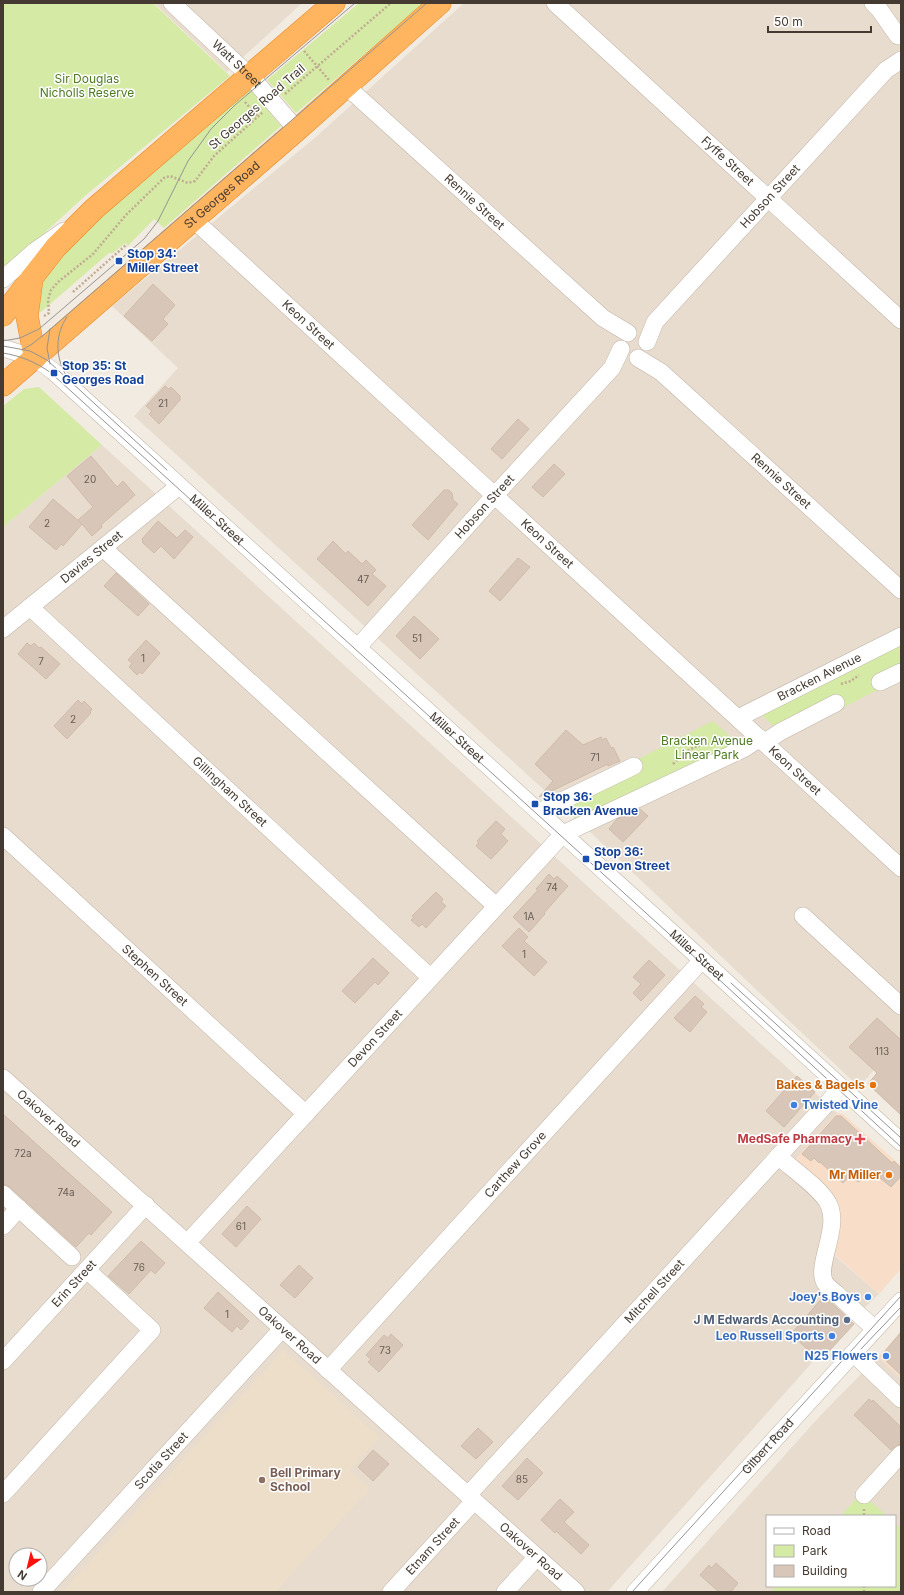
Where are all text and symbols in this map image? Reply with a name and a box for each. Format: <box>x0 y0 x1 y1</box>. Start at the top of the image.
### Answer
scale bar <box>768 8 871 34</box>
text: 50 m <box>774 14 803 29</box>
street label: Watt Street <box>209 37 265 91</box>
street label: St Georges Road Trail <box>205 61 308 153</box>
park label: Sir Douglas Nicholls Reserve <box>40 71 134 100</box>
street label: Fyffe Street <box>698 133 757 189</box>
street label: St Georges Road <box>181 158 263 232</box>
street label: Hobson Street <box>737 161 803 231</box>
street label: Rennie Street <box>442 171 508 233</box>
place label: Stop 34: Miller Street <box>127 246 199 275</box>
marker: Stop 34: Miller Street <box>114 256 124 266</box>
street label: Keon Street <box>279 296 338 352</box>
place label: Stop 35: St Georges Road <box>62 358 144 387</box>
marker: Stop 35: St Georges Road <box>49 368 59 378</box>
house number: 21 <box>158 397 168 409</box>
street label: Rennie Street <box>748 450 814 512</box>
street label: Hobson Street <box>451 471 517 542</box>
house number: 20 <box>84 473 96 485</box>
street label: Miller Street <box>187 491 248 548</box>
street label: Keon Street <box>518 515 577 571</box>
house number: 2 <box>44 517 50 529</box>
street label: Davies Street <box>57 527 125 586</box>
house number: 47 <box>357 573 369 585</box>
house number: 51 <box>412 632 422 644</box>
street label: Bracken Avenue <box>775 649 864 704</box>
house number: 1 <box>141 652 145 664</box>
house number: 7 <box>38 655 44 667</box>
street label: Miller Street <box>427 709 488 766</box>
house number: 2 <box>70 713 76 725</box>
park label: Bracken Avenue Linear Park <box>661 733 753 762</box>
street label: Keon Street <box>766 742 825 798</box>
house number: 71 <box>590 751 600 763</box>
street label: Gillingham Street <box>189 753 271 830</box>
place label: Stop 36: Bracken Avenue <box>543 789 638 818</box>
marker: Stop 36: Bracken Avenue <box>530 799 540 809</box>
place label: Stop 36: Devon Street <box>594 844 670 873</box>
marker: Stop 36: Devon Street <box>581 854 591 864</box>
house number: 74 <box>546 881 558 893</box>
house number: 1A <box>524 910 535 922</box>
street label: Miller Street <box>667 926 727 983</box>
street label: Stephen Street <box>119 941 191 1009</box>
house number: 1 <box>522 948 526 960</box>
street label: Devon Street <box>344 1006 405 1070</box>
house number: 113 <box>875 1045 889 1057</box>
place label: Bakes & Bagels <box>776 1077 865 1092</box>
marker: Bakes & Bagels <box>868 1080 878 1090</box>
street label: Oakover Road <box>14 1086 83 1151</box>
place label: Twisted Vine <box>802 1097 878 1112</box>
marker: Twisted Vine <box>789 1100 799 1110</box>
street label: Carthew Grove <box>481 1128 549 1201</box>
place label: MedSafe Pharmacy <box>738 1131 853 1146</box>
marker: MedSafe Pharmacy <box>855 1134 865 1144</box>
house number: 72a <box>14 1147 32 1159</box>
place label: Mr Miller <box>829 1167 881 1182</box>
marker: Mr Miller <box>884 1170 894 1180</box>
house number: 74a <box>57 1186 75 1198</box>
house number: 61 <box>236 1220 246 1232</box>
street label: Erin Street <box>48 1256 99 1310</box>
street label: Mitchell Street <box>621 1256 687 1326</box>
house number: 76 <box>133 1261 145 1273</box>
place label: Joey's Boys <box>789 1289 860 1304</box>
marker: Joey's Boys <box>863 1292 873 1302</box>
street label: Oakover Road <box>255 1303 325 1367</box>
house number: 1 <box>225 1308 229 1320</box>
place label: J M Edwards Accounting <box>694 1312 839 1327</box>
marker: J M Edwards Accounting <box>842 1315 852 1325</box>
place label: Leo Russell Sports <box>716 1328 824 1343</box>
marker: Leo Russell Sports <box>827 1331 837 1341</box>
house number: 73 <box>379 1344 391 1356</box>
place label: N25 Flowers <box>805 1348 878 1363</box>
marker: N25 Flowers <box>881 1351 891 1361</box>
street label: Gilbert Road <box>738 1415 797 1477</box>
street label: Scotia Street <box>131 1429 191 1492</box>
place label: Bell Primary School <box>270 1465 341 1494</box>
house number: 85 <box>516 1473 528 1485</box>
marker: Bell Primary School <box>257 1475 267 1485</box>
street label: Etnam Street <box>402 1514 463 1578</box>
legend <box>766 1515 896 1587</box>
street label: Oakover Road <box>496 1519 566 1583</box>
text: Road <box>802 1523 831 1538</box>
text: Park <box>802 1543 828 1558</box>
north arrow <box>8 1547 48 1587</box>
text: Building <box>802 1563 847 1578</box>
text: N <box>15 1567 30 1583</box>

